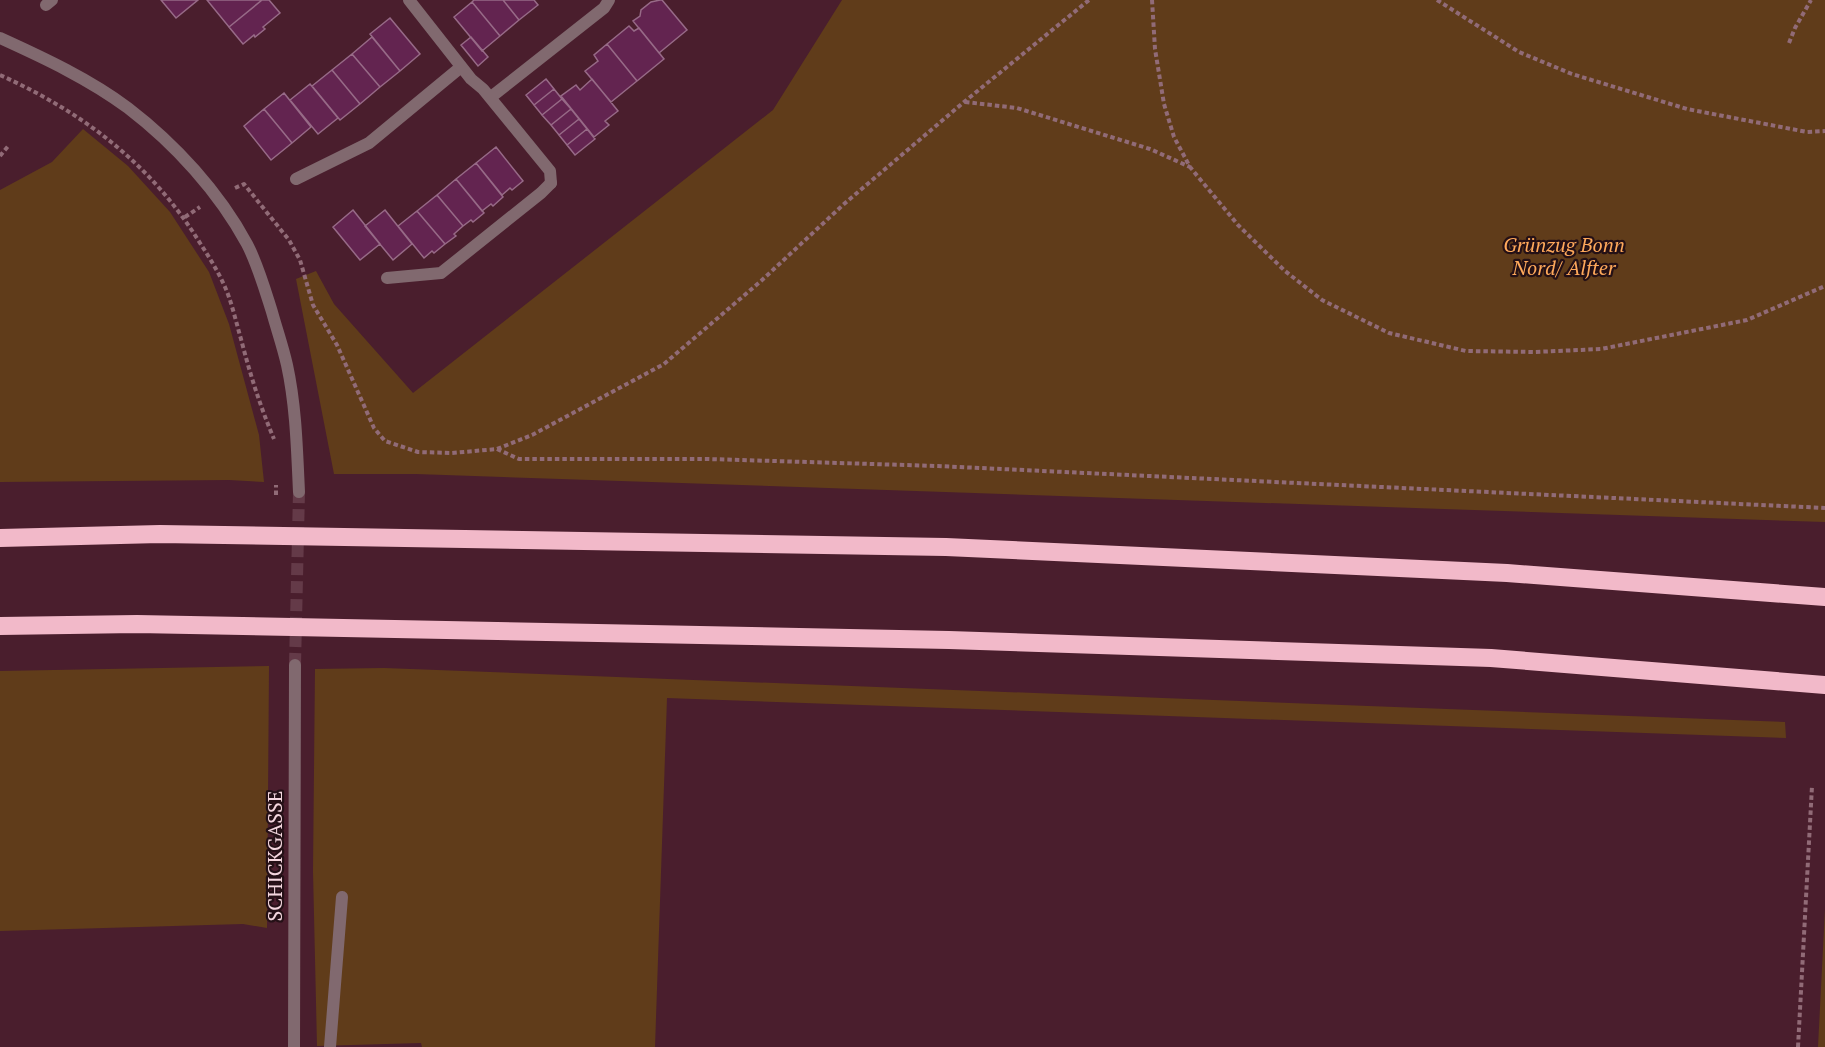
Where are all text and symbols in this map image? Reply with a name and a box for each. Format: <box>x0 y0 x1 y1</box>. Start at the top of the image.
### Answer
park label: Grünzug Bonn Nord/ Alfter <box>1503 231 1625 281</box>
street label: SCHICKGASSE <box>261 791 288 921</box>

